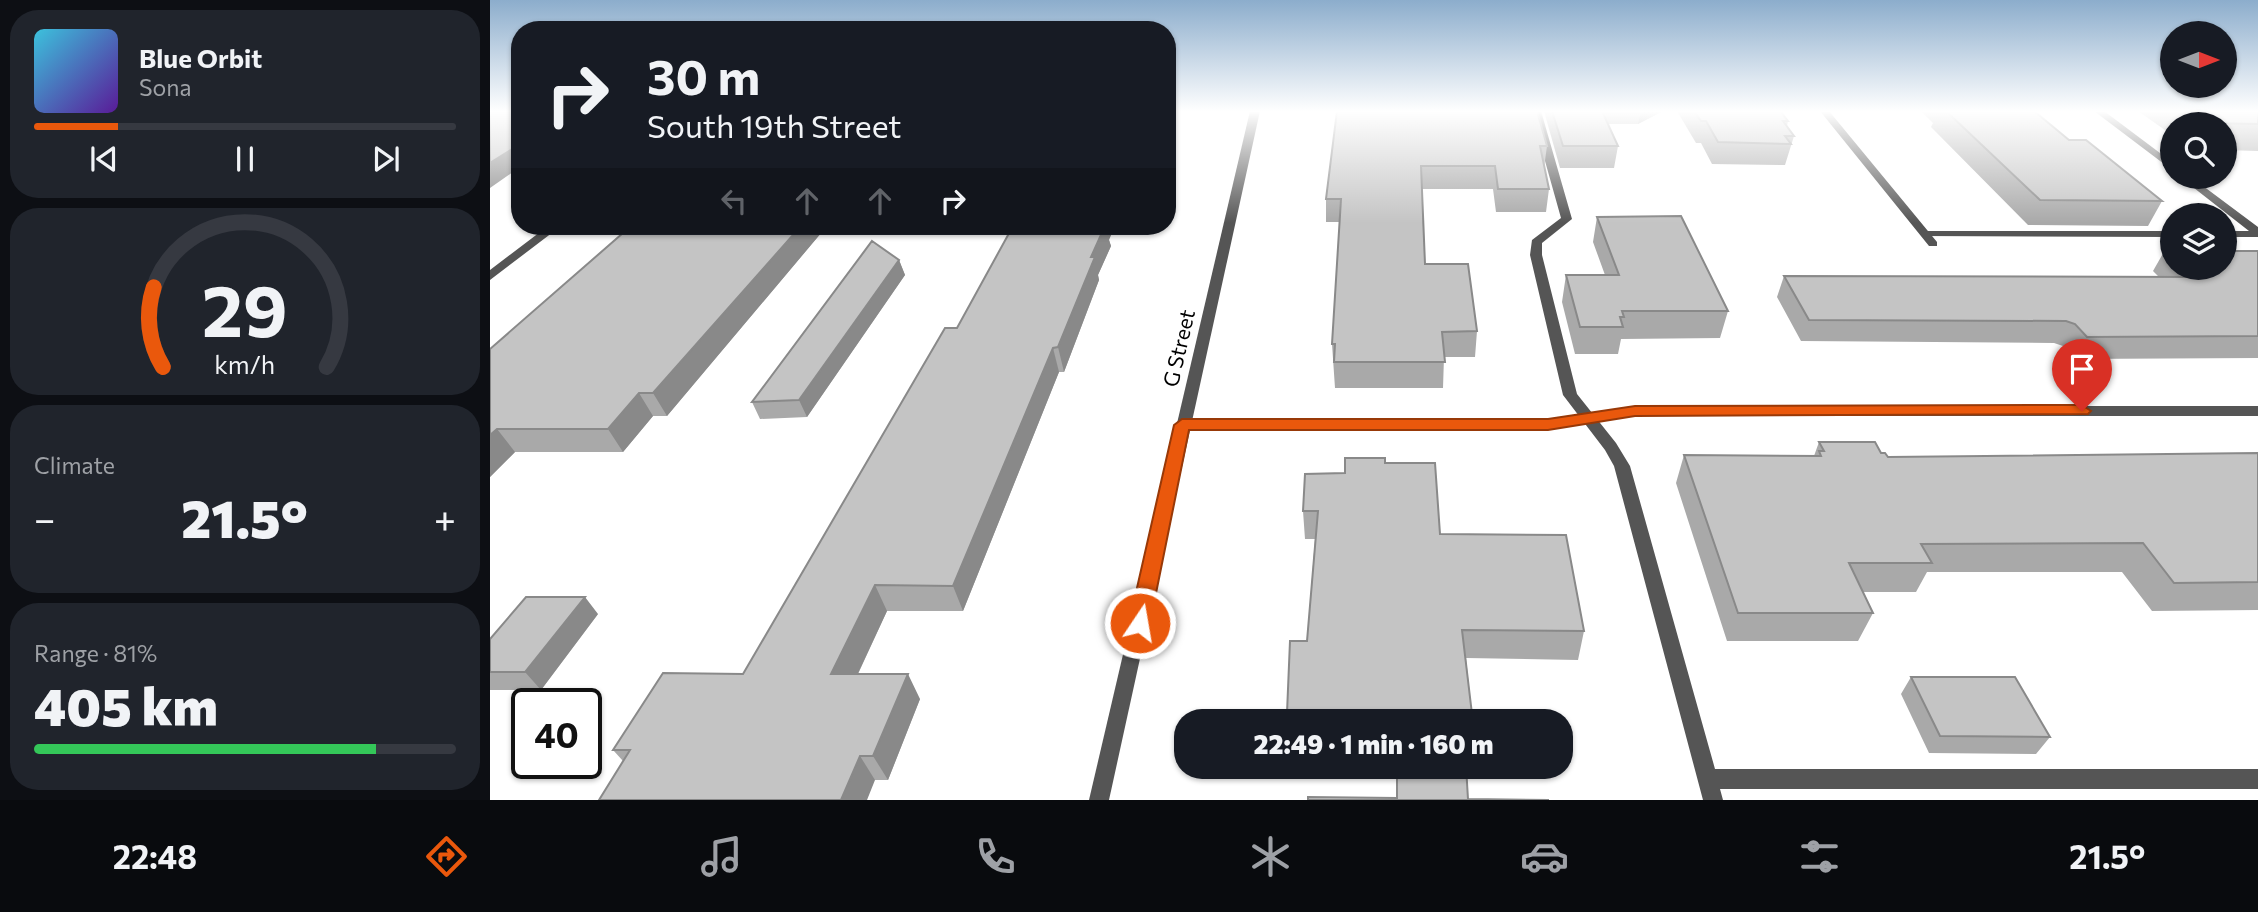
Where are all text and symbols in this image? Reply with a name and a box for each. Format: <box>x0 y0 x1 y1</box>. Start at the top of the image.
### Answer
north arrow <box>2160 21 2236 98</box>
map controls <box>2160 21 2237 280</box>
text: Blue Orbit <box>139 42 262 73</box>
text: 30 m <box>647 45 760 105</box>
icon: right <box>532 49 623 140</box>
text: Sona <box>139 73 191 101</box>
text: South 19th Street <box>647 105 901 145</box>
button: search <box>2160 112 2237 189</box>
icon: previous <box>85 140 123 178</box>
icon: pause <box>226 140 264 178</box>
icon: next <box>367 140 405 178</box>
icon: left <box>715 182 753 220</box>
icon: ahead <box>788 182 826 220</box>
icon: ahead <box>861 182 899 220</box>
icon: right <box>934 182 972 220</box>
button: layers <box>2160 203 2237 280</box>
text: 29 <box>202 264 288 353</box>
street label: G Street <box>1157 307 1199 389</box>
pin <box>2052 339 2112 411</box>
text: km/h <box>215 349 275 379</box>
icon: arrive <box>2063 350 2101 388</box>
text: Climate <box>34 451 115 479</box>
text: 21.5° <box>181 485 308 549</box>
text: − <box>34 494 56 541</box>
text: + <box>434 494 456 541</box>
position arrow <box>1103 586 1177 660</box>
text: Range · 81% <box>34 639 157 667</box>
text: 405 km <box>34 673 218 737</box>
speed limit sign: 40 <box>511 688 602 779</box>
text: 22:49 · 1 min · 160 m <box>1254 728 1493 759</box>
icon: directions <box>422 832 471 881</box>
icon: music <box>697 832 746 881</box>
icon: phone <box>971 832 1020 881</box>
icon: climate <box>1246 832 1295 881</box>
icon: car <box>1520 832 1569 881</box>
icon: filters <box>1795 832 1844 881</box>
text: 22:48 <box>113 836 197 876</box>
text: 21.5° <box>2069 836 2145 876</box>

